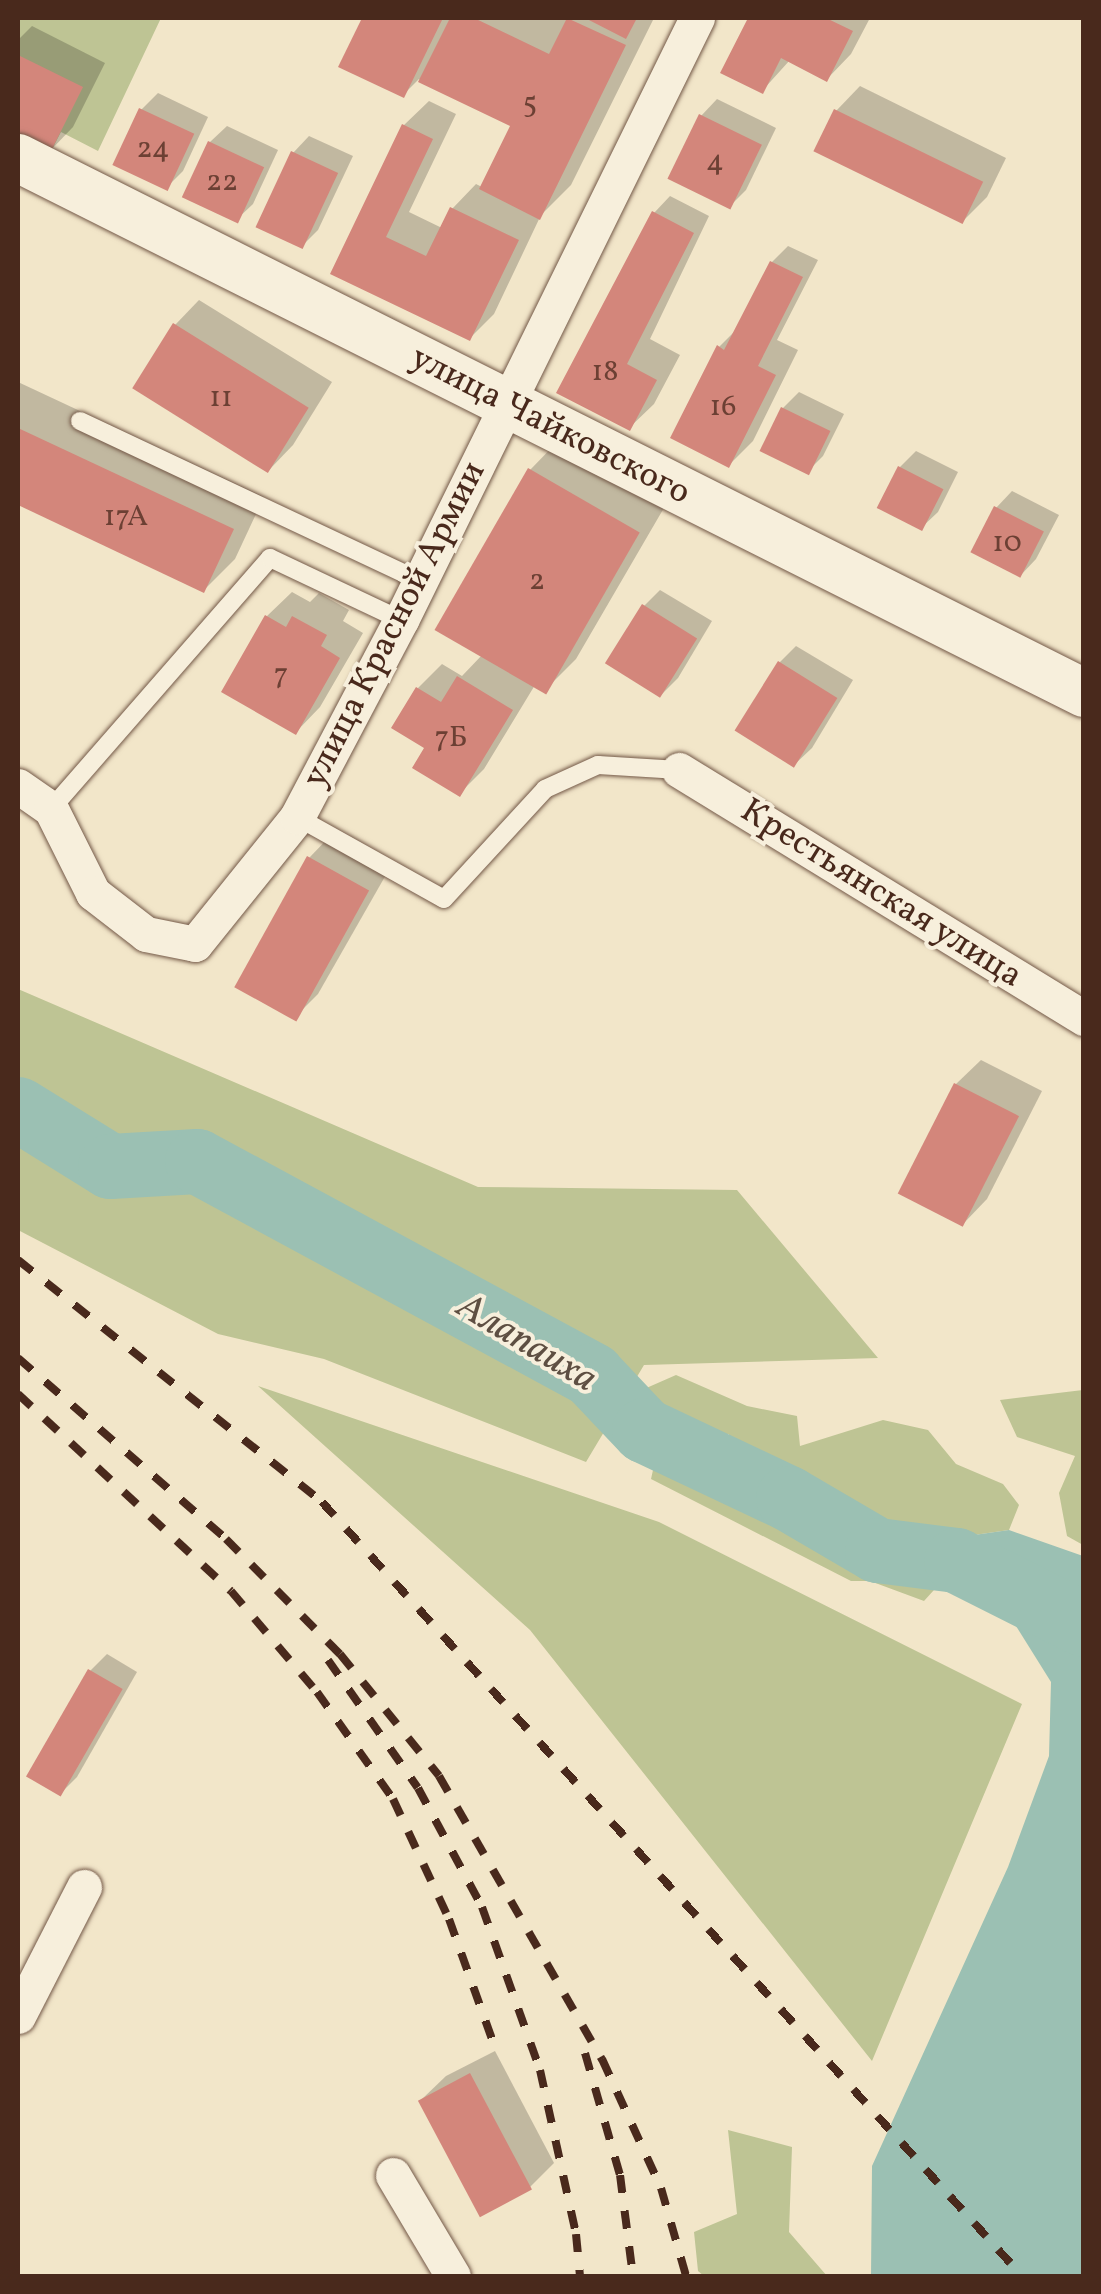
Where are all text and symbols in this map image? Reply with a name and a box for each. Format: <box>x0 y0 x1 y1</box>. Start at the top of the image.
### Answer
house number: 5 <box>523 86 537 122</box>
house number: 24 <box>136 131 170 167</box>
house number: 4 <box>706 144 724 180</box>
house number: 22 <box>206 164 238 200</box>
street label: улица Чайковского <box>403 337 697 515</box>
house number: 18 <box>592 354 618 390</box>
house number: 11 <box>209 380 233 416</box>
house number: 16 <box>710 389 736 425</box>
street label: улица Красной Армии <box>294 455 496 795</box>
house number: 17А <box>104 499 148 535</box>
house number: 10 <box>992 525 1022 561</box>
house number: 2 <box>529 563 545 599</box>
house number: 7 <box>274 657 288 693</box>
house number: 7Б <box>434 720 468 756</box>
street label: Крестьянская улица <box>732 790 1030 998</box>
water label: Алапаиха <box>448 1285 604 1403</box>

